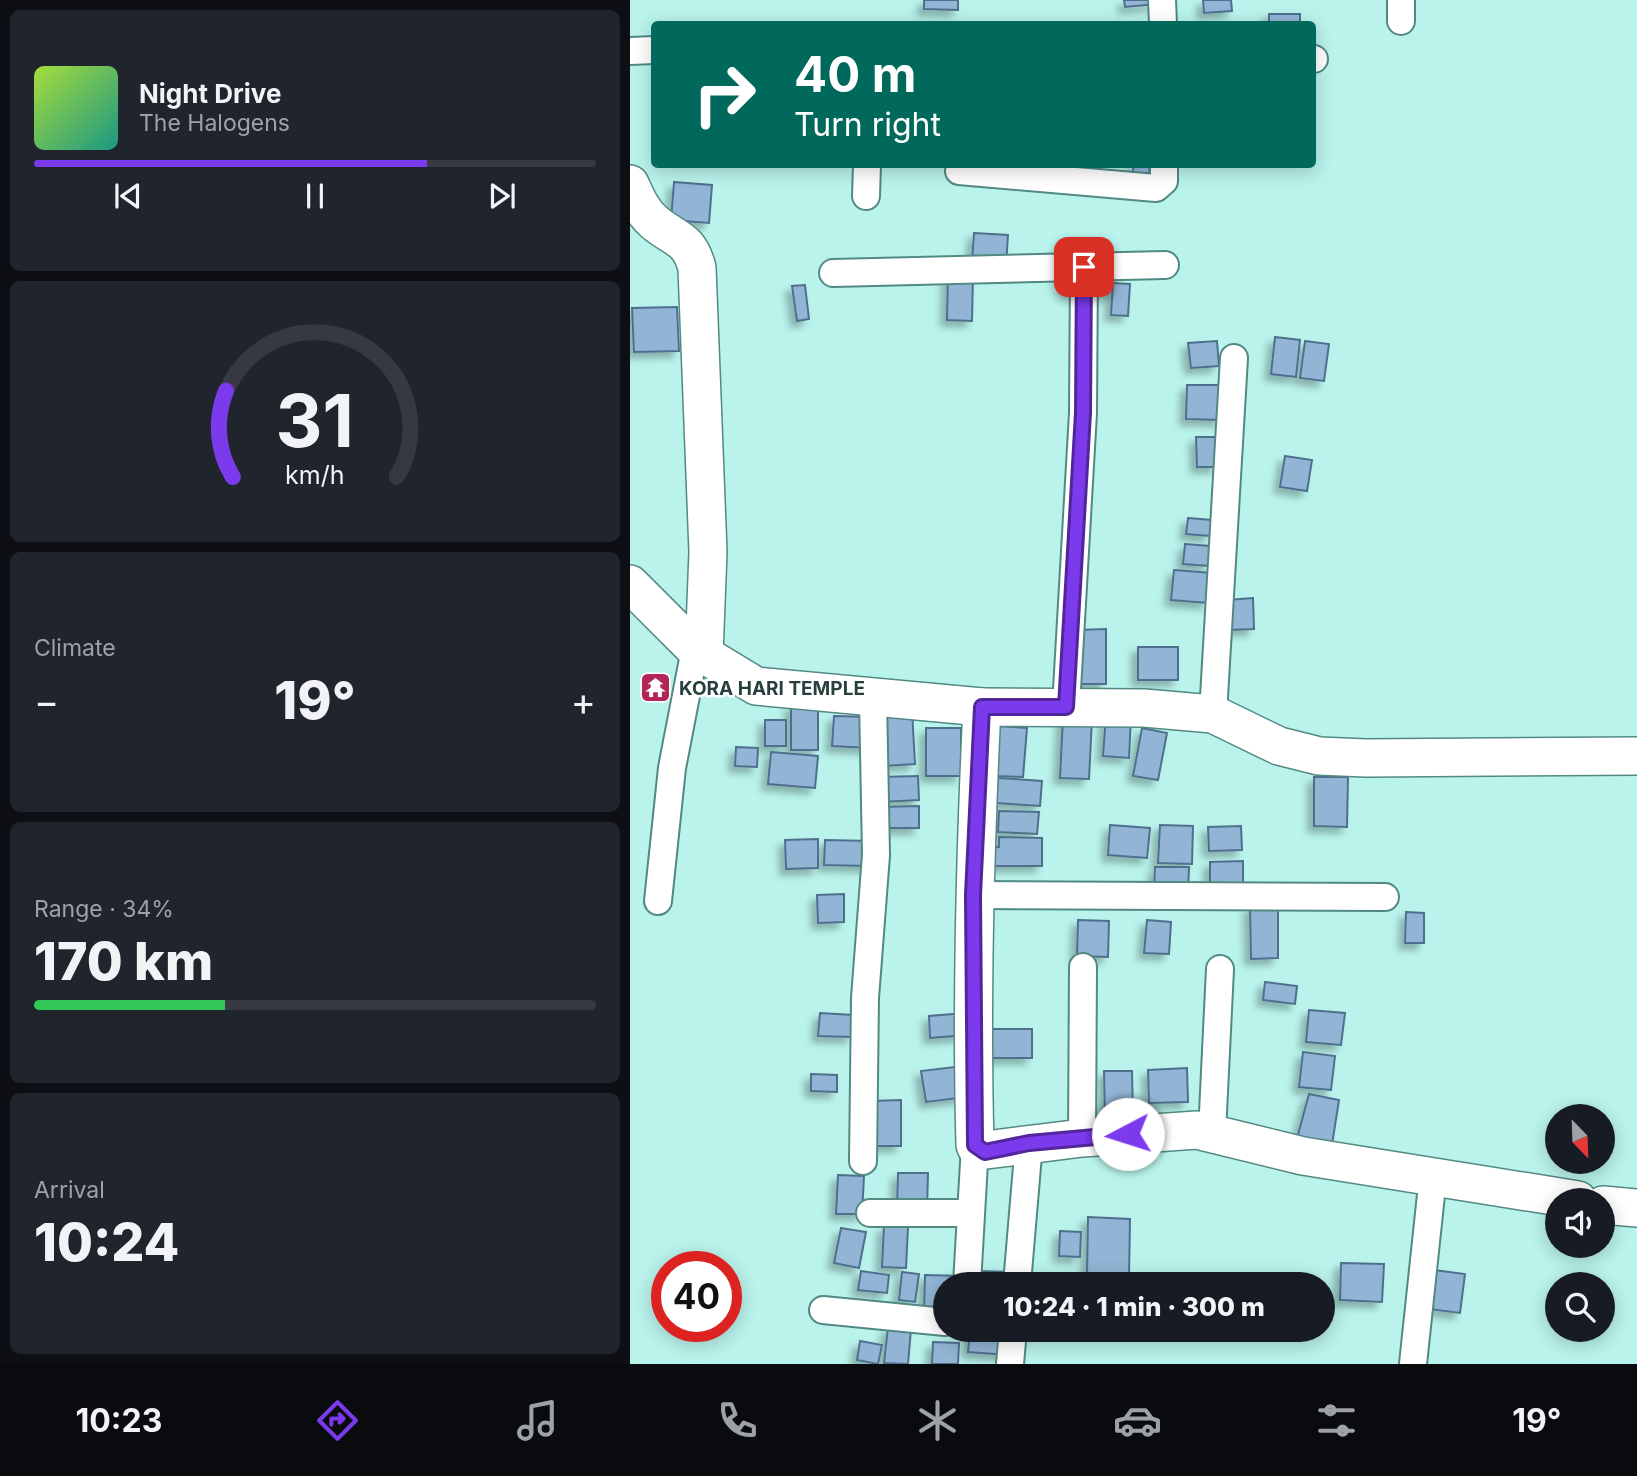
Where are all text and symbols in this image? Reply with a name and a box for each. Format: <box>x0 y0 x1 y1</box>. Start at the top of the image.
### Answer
text: 40 m <box>794 45 917 104</box>
icon: right <box>679 49 770 140</box>
text: Night Drive <box>139 78 281 109</box>
text: Turn right <box>794 105 941 144</box>
text: The Halogens <box>139 109 290 137</box>
icon: previous <box>109 177 147 215</box>
icon: pause <box>296 177 334 215</box>
icon: next <box>483 177 521 215</box>
pin <box>1054 237 1114 297</box>
icon: arrive <box>1065 248 1103 286</box>
text: 31 <box>276 377 354 466</box>
text: km/h <box>285 460 345 490</box>
text: Climate <box>34 634 116 662</box>
text: 19° <box>274 669 356 732</box>
temple icon: KORA HARI TEMPLE <box>639 671 673 705</box>
place label: KORA HARI TEMPLE <box>679 677 865 700</box>
text: − <box>34 678 59 724</box>
text: + <box>571 678 596 724</box>
text: Range · 34% <box>34 895 174 923</box>
text: 170 km <box>34 930 213 993</box>
position arrow <box>1091 1097 1165 1171</box>
north arrow <box>1545 1104 1615 1174</box>
map controls <box>1545 1104 1615 1342</box>
text: Arrival <box>34 1176 105 1204</box>
button: sound <box>1545 1188 1615 1258</box>
text: 10:24 <box>34 1211 179 1274</box>
speed limit sign: 40 <box>651 1251 742 1342</box>
button: search <box>1545 1272 1615 1342</box>
text: 10:24 · 1 min · 300 m <box>1003 1291 1265 1322</box>
icon: directions <box>313 1396 362 1445</box>
icon: music <box>513 1396 562 1445</box>
icon: phone <box>713 1396 762 1445</box>
icon: climate <box>913 1396 962 1445</box>
icon: car <box>1113 1396 1162 1445</box>
icon: filters <box>1312 1396 1361 1445</box>
text: 10:23 <box>75 1401 162 1440</box>
text: 19° <box>1512 1401 1561 1440</box>

